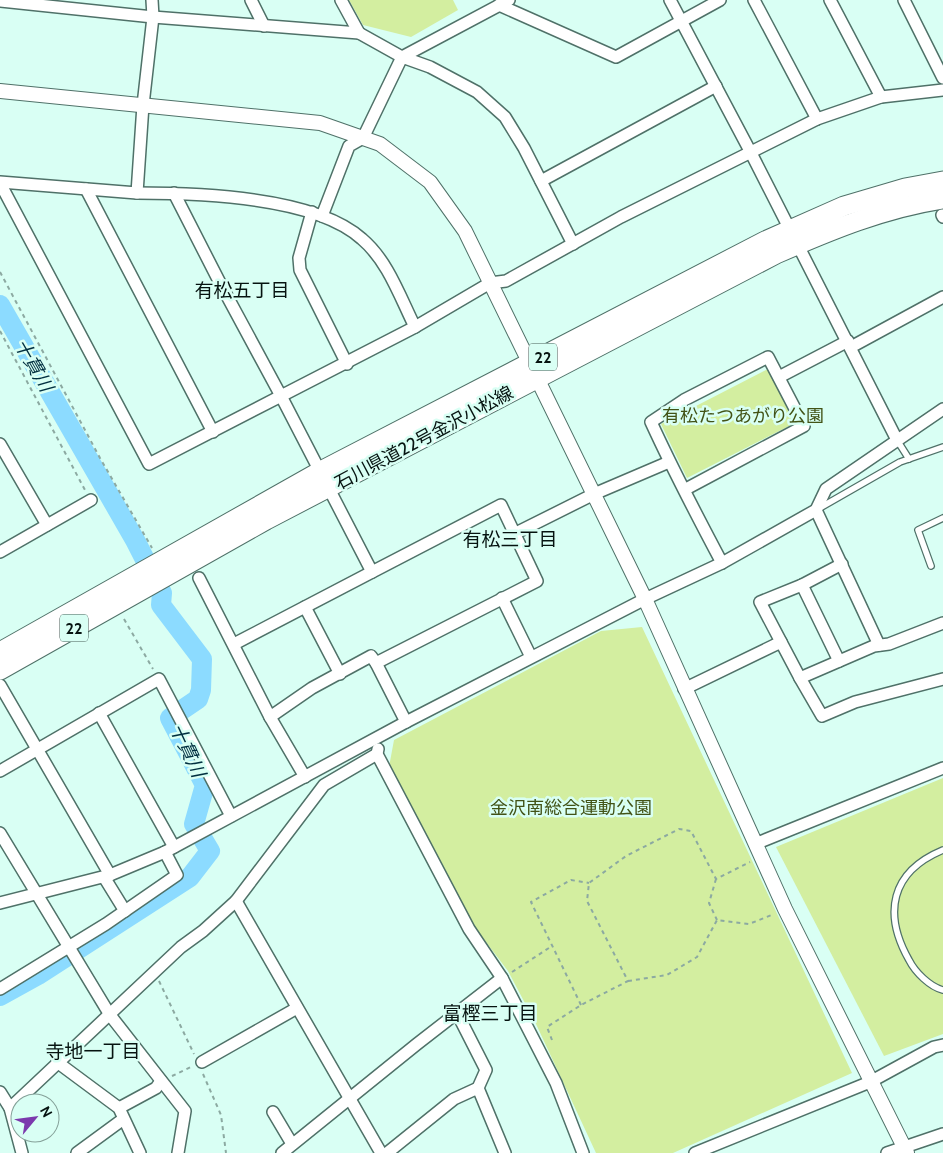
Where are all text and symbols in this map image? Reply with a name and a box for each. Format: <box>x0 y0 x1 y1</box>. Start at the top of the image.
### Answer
district label: 有松五丁目 <box>194 279 290 302</box>
water label: 十貫川 <box>9 335 59 397</box>
road number: 22 <box>529 344 557 371</box>
street label: 石川県道22号金沢小松線 <box>331 382 517 494</box>
park label: 有松たつあがり公園 <box>662 405 824 427</box>
district label: 有松三丁目 <box>462 528 558 551</box>
road number: 22 <box>60 614 88 641</box>
water label: 十貫川 <box>165 720 211 783</box>
park label: 金沢南総合運動公園 <box>490 797 652 819</box>
district label: 富樫三丁目 <box>442 1002 538 1025</box>
district label: 寺地一丁目 <box>45 1040 141 1063</box>
north arrow <box>10 1093 60 1143</box>
text: N <box>36 1103 57 1120</box>

